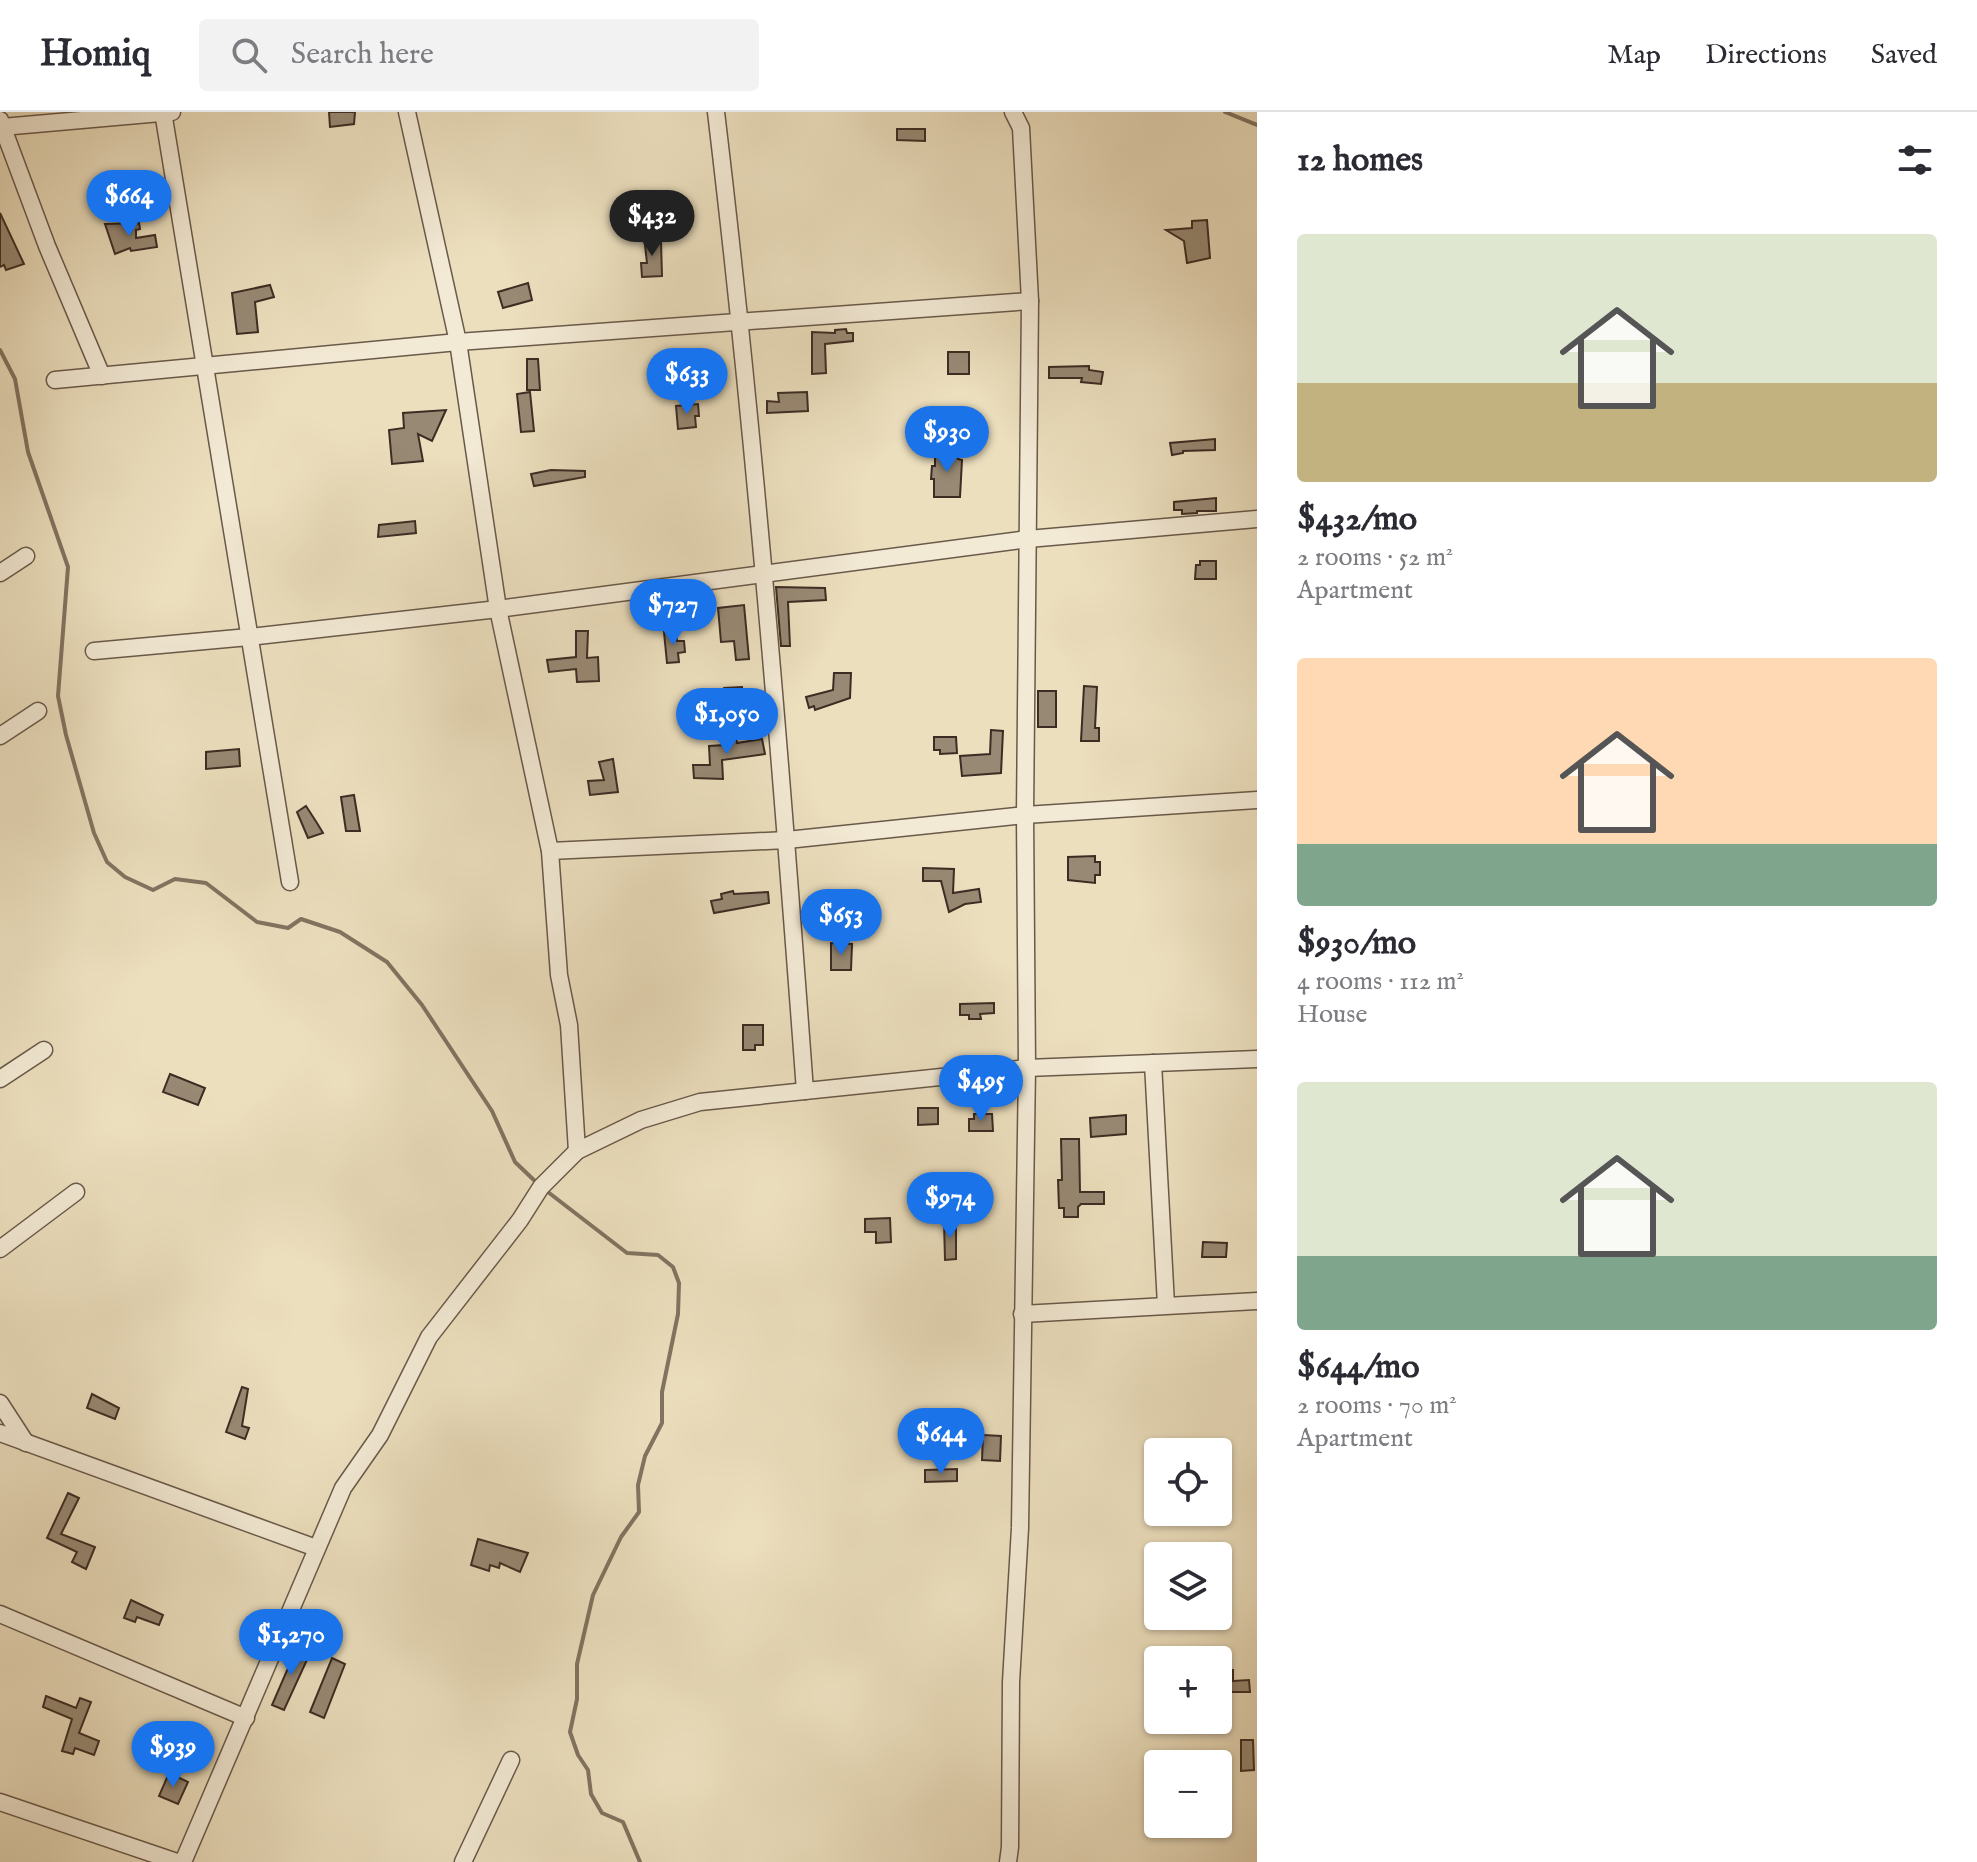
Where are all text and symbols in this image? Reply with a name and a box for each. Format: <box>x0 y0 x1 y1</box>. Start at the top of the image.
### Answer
search box <box>199 19 759 91</box>
text: Homiq <box>40 31 151 79</box>
icon: search <box>227 33 271 77</box>
text: Search here <box>291 36 434 74</box>
text: Map <box>1607 38 1661 73</box>
text: Directions <box>1705 38 1827 73</box>
text: Saved <box>1871 38 1937 73</box>
icon: filters <box>1893 138 1937 182</box>
text: 12 homes <box>1297 139 1423 182</box>
pin: $664 <box>82 170 176 238</box>
text: $664 <box>104 179 154 212</box>
pin: $432 <box>605 190 699 258</box>
text: $432 <box>627 199 677 232</box>
icon: home <box>1545 286 1689 430</box>
pin: $633 <box>640 348 734 416</box>
text: $633 <box>665 357 709 390</box>
pin: $930 <box>900 406 994 474</box>
text: $930 <box>923 415 971 448</box>
text: $432/mo <box>1297 498 1417 541</box>
text: 2 rooms · 52 m² <box>1297 541 1453 574</box>
text: Apartment <box>1297 574 1413 607</box>
pin: $727 <box>626 579 720 647</box>
text: $727 <box>648 588 698 621</box>
pin: $1,050 <box>662 688 792 756</box>
text: $1,050 <box>694 697 760 730</box>
icon: home <box>1545 710 1689 854</box>
pin: $653 <box>794 889 888 957</box>
text: $653 <box>819 898 863 931</box>
text: $930/mo <box>1297 922 1416 965</box>
text: 4 rooms · 112 m² <box>1297 965 1464 998</box>
text: House <box>1297 998 1367 1031</box>
pin: $495 <box>934 1055 1028 1123</box>
text: $495 <box>957 1064 1005 1097</box>
icon: home <box>1545 1134 1689 1278</box>
pin: $974 <box>903 1172 997 1240</box>
text: $974 <box>925 1181 975 1214</box>
text: $644/mo <box>1297 1346 1420 1389</box>
text: 2 rooms · 70 m² <box>1297 1389 1457 1422</box>
pin: $644 <box>894 1408 988 1476</box>
text: $644 <box>916 1417 966 1450</box>
text: Apartment <box>1297 1422 1413 1455</box>
map controls <box>1144 1438 1232 1838</box>
button: locate <box>1144 1438 1232 1526</box>
button: layers <box>1144 1542 1232 1630</box>
pin: $1,270 <box>226 1609 356 1677</box>
text: $1,270 <box>257 1618 325 1651</box>
button: + <box>1144 1646 1232 1734</box>
pin: $939 <box>126 1721 220 1789</box>
text: $939 <box>150 1730 196 1763</box>
button: − <box>1144 1750 1232 1838</box>

